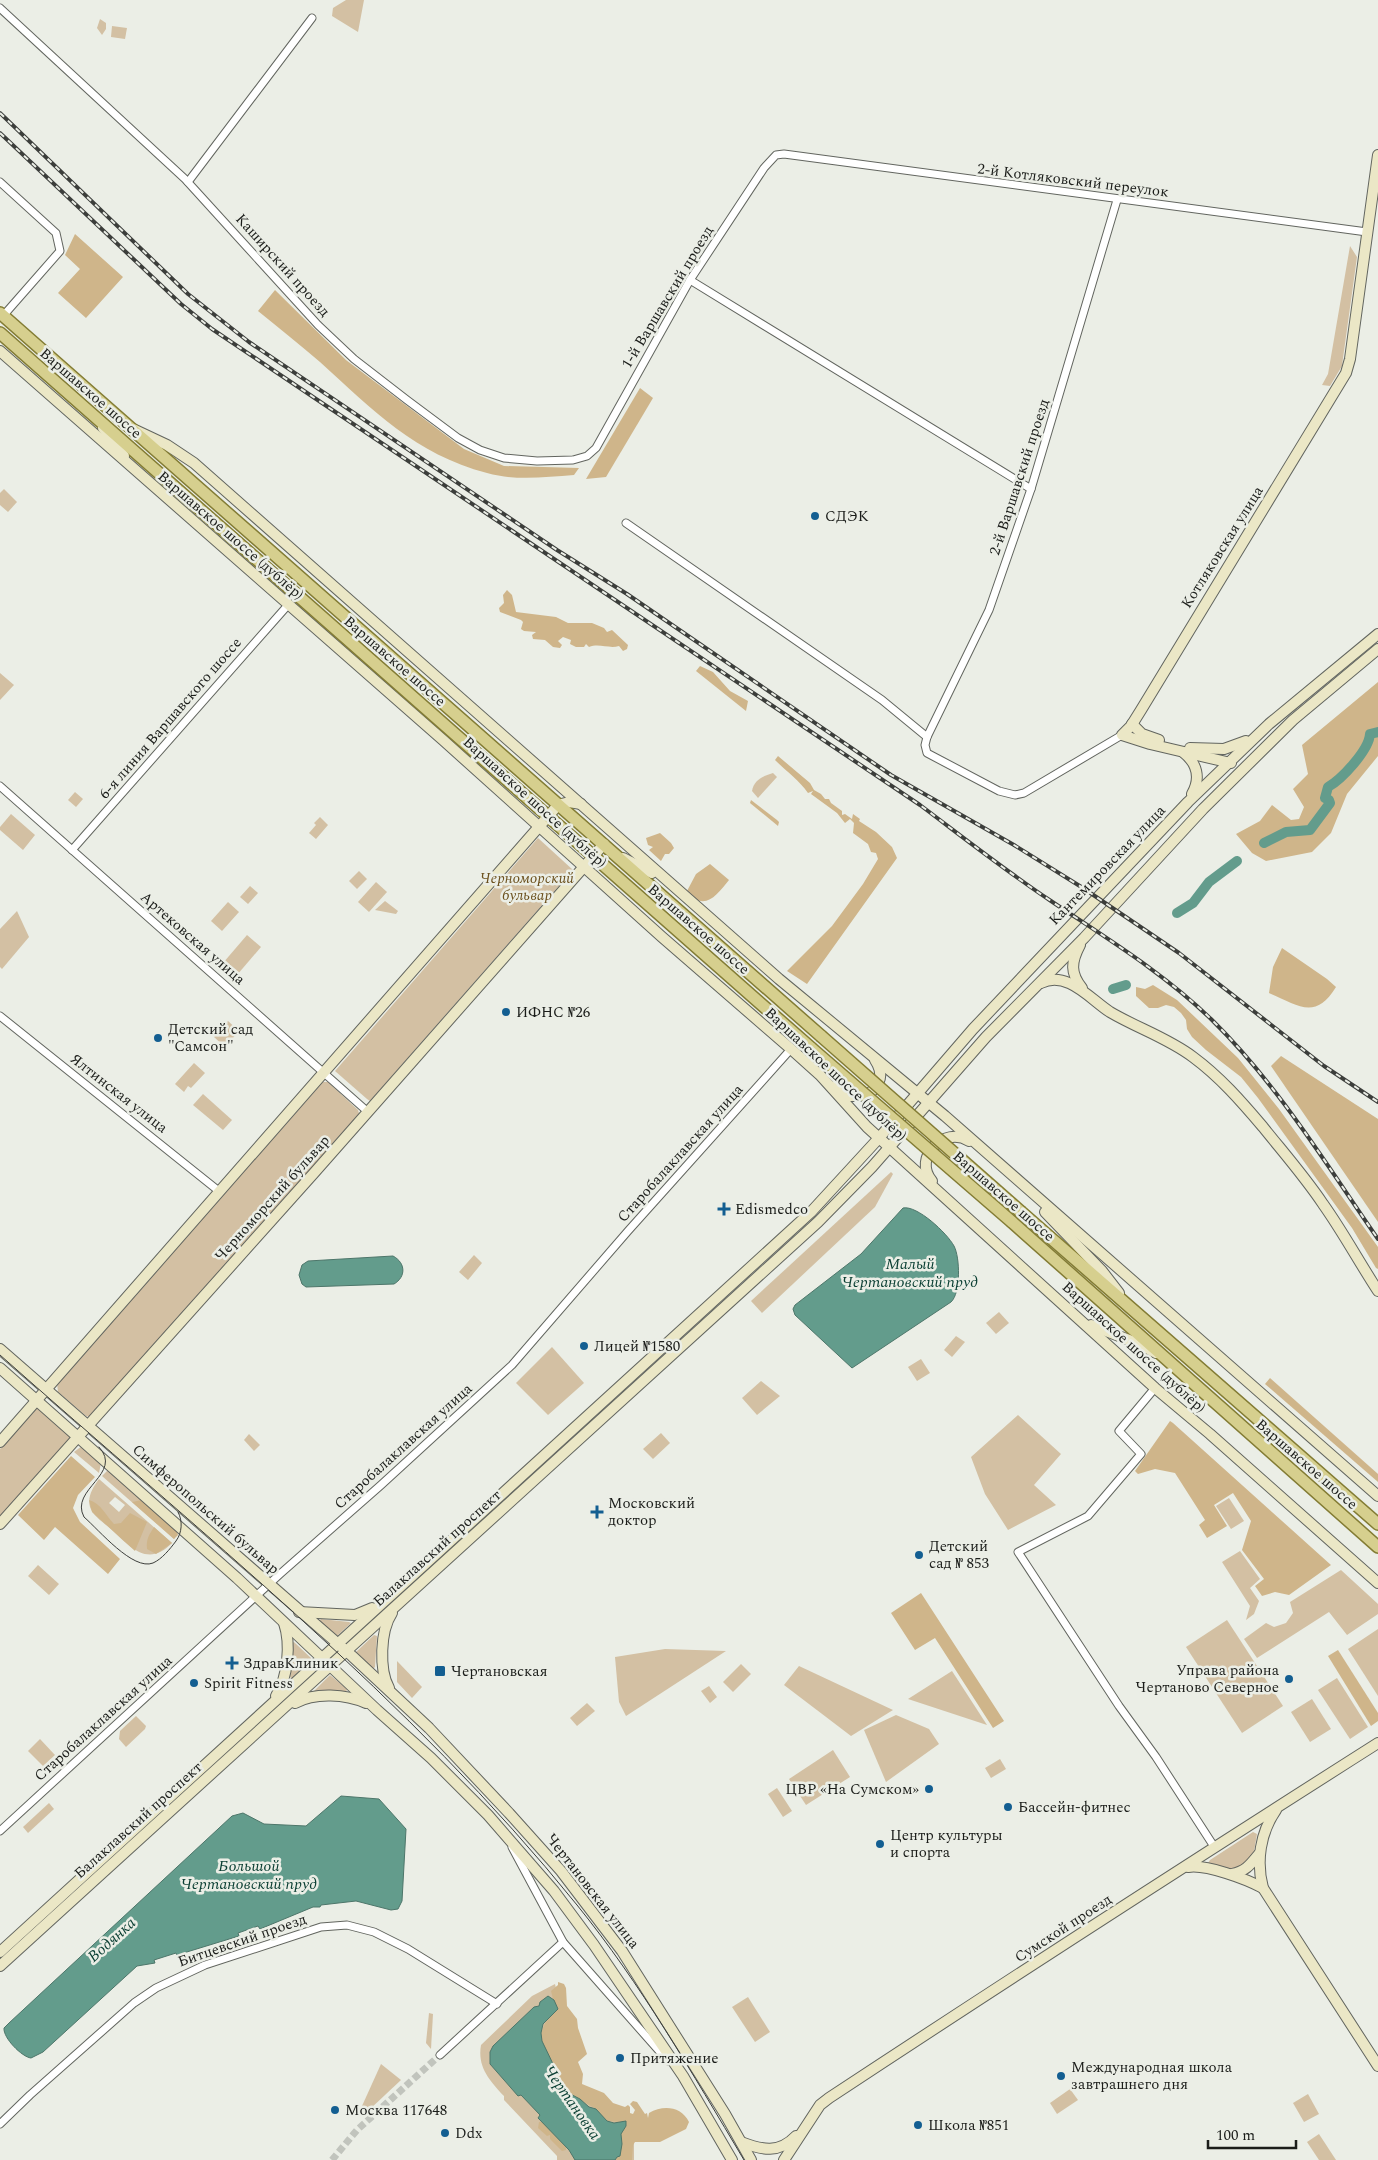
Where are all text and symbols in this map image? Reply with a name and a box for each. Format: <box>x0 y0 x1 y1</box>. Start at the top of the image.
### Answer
street label: 2-й Котляковский переулок <box>976 157 1170 204</box>
street label: Каширский проезд <box>230 208 335 322</box>
street label: 1-й Варшавский проезд <box>616 221 719 373</box>
street label: Варшавское шоссе <box>35 342 147 444</box>
street label: 2-й Варшавский проезд <box>983 396 1056 558</box>
street label: Варшавское шоссе (дублёр) <box>153 465 309 605</box>
street label: Котляковская улица <box>1175 481 1270 613</box>
place label: СДЭК <box>825 505 869 528</box>
marker: СДЭК <box>809 510 821 522</box>
street label: Варшавское шоссе <box>339 610 451 712</box>
street label: 6-я линия Варшавского шоссе <box>93 632 247 804</box>
street label: Варшавское шоссе (дублёр) <box>457 731 612 874</box>
street label: Кантемировская улица <box>1044 799 1172 931</box>
park label: Черноморский бульвар <box>480 867 574 907</box>
street label: Варшавское шоссе <box>643 878 755 980</box>
street label: Артековская улица <box>135 886 251 991</box>
place label: ИФНС №26 <box>516 1001 591 1024</box>
street label: Варшавское шоссе (дублёр) <box>759 1002 912 1147</box>
marker: ИФНС №26 <box>500 1006 512 1018</box>
place label: Детский сад "Самсон" <box>168 1018 253 1058</box>
marker: Детский сад "Самсон" <box>152 1032 164 1044</box>
street label: Ялтинская улица <box>65 1048 173 1139</box>
street label: Старобалаклавская улица <box>612 1079 749 1228</box>
street label: Черноморский бульвар <box>209 1130 335 1267</box>
street label: Варшавское шоссе <box>948 1145 1060 1247</box>
place label: Edismedco <box>735 1198 808 1221</box>
marker: Edismedco <box>717 1202 731 1216</box>
water label: Малый Чертановский пруд <box>842 1252 978 1294</box>
street label: Варшавское шоссе (дублёр) <box>1056 1276 1211 1419</box>
place label: Лицей №1580 <box>594 1335 680 1358</box>
marker: Лицей №1580 <box>578 1340 590 1352</box>
street label: Старобалаклавская улица <box>329 1377 478 1515</box>
street label: Варшавское шоссе <box>1251 1413 1363 1515</box>
street label: Симферопольский бульвар <box>127 1439 285 1580</box>
street label: Балаклавский проспект <box>368 1484 507 1612</box>
place label: Московский доктор <box>608 1492 695 1532</box>
marker: Московский доктор <box>590 1505 604 1519</box>
place label: Детский сад № 853 <box>929 1535 990 1575</box>
marker: Детский сад № 853 <box>913 1549 925 1561</box>
street label: Старобалаклавская улица <box>29 1649 178 1787</box>
place label: ЗдравКлиник <box>243 1652 338 1675</box>
marker: ЗдравКлиник <box>225 1656 239 1670</box>
place label: Управа района Чертаново Северное <box>1136 1659 1280 1699</box>
place label: Чертановская <box>451 1660 548 1683</box>
marker: Чертановская <box>433 1664 447 1678</box>
place label: Spirit Fitness <box>204 1672 293 1695</box>
marker: Управа района Чертаново Северное <box>1283 1673 1295 1685</box>
marker: Spirit Fitness <box>188 1677 200 1689</box>
street label: Балаклавский проспект <box>69 1756 208 1884</box>
place label: ЦВР «На Сумском» <box>785 1778 920 1801</box>
marker: ЦВР «На Сумском» <box>923 1783 935 1795</box>
place label: Бассейн-фитнес <box>1018 1796 1131 1819</box>
marker: Бассейн-фитнес <box>1002 1801 1014 1813</box>
place label: Центр культуры и спорта <box>890 1824 1003 1864</box>
street label: Чертановская улица <box>540 1829 645 1954</box>
marker: Центр культуры и спорта <box>874 1838 886 1850</box>
water label: Большой Чертановский пруд <box>181 1854 317 1896</box>
street label: Сумской проезд <box>1010 1888 1117 1969</box>
street label: Битцевский проезд <box>175 1908 310 1973</box>
water label: Водянка <box>82 1911 141 1968</box>
place label: Притяжение <box>630 2047 718 2070</box>
marker: Притяжение <box>614 2052 626 2064</box>
place label: Международная школа завтрашнего дня <box>1071 2056 1233 2096</box>
water label: Чертановка <box>538 2060 607 2145</box>
marker: Международная школа завтрашнего дня <box>1055 2070 1067 2082</box>
place label: Москва 117648 <box>345 2099 447 2122</box>
marker: Москва 117648 <box>329 2104 341 2116</box>
place label: Школа №851 <box>928 2114 1009 2137</box>
scale bar <box>1208 2118 1296 2150</box>
marker: Школа №851 <box>912 2119 924 2131</box>
place label: Ddx <box>455 2122 483 2145</box>
text: 100 m <box>1216 2124 1255 2147</box>
marker: Ddx <box>439 2127 451 2139</box>

